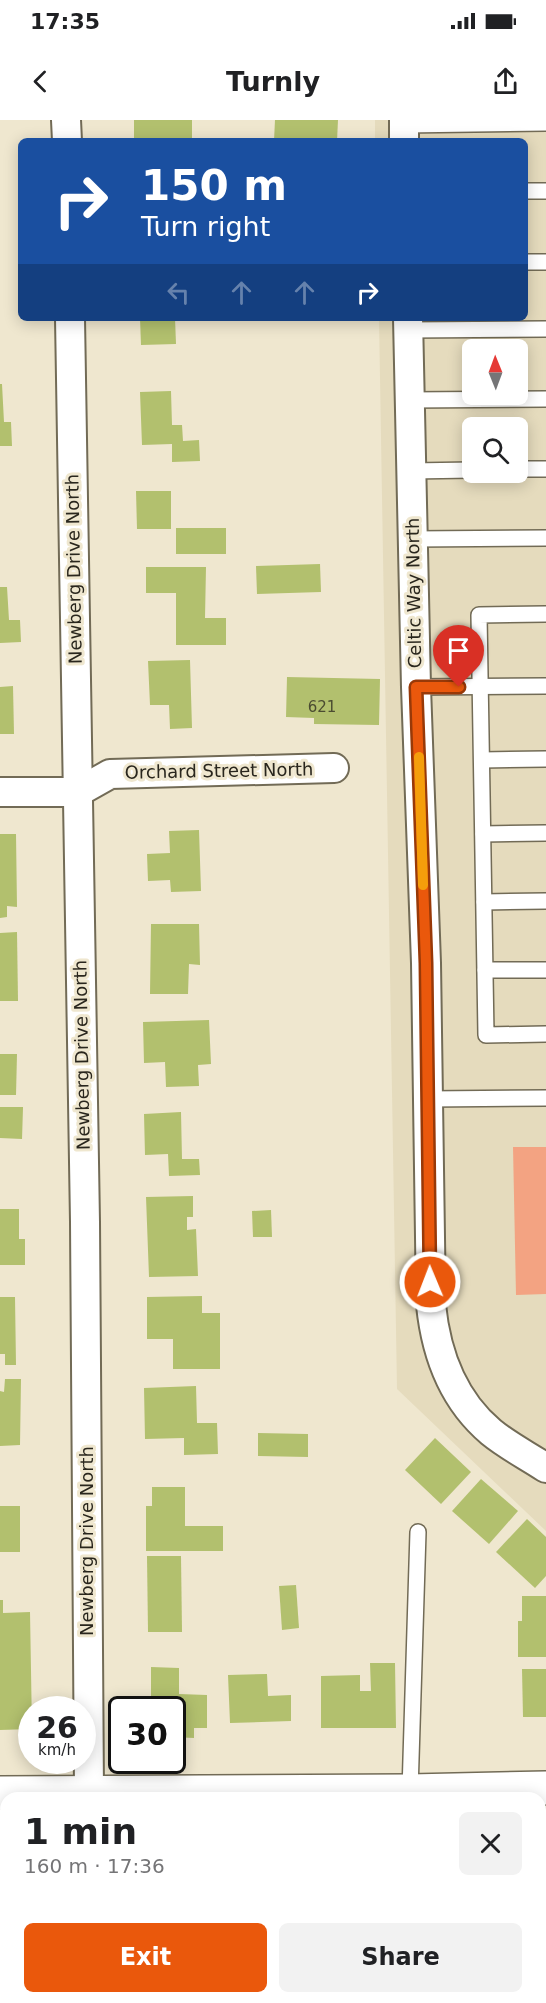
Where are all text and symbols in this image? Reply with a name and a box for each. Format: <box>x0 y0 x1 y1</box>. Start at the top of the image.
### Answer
text: 17:35 <box>30 9 100 34</box>
icon: back <box>24 65 57 98</box>
icon: share <box>489 65 522 98</box>
text: Turnly <box>226 66 320 97</box>
text: 150 m <box>141 161 287 210</box>
icon: right <box>42 162 120 240</box>
text: Turn right <box>141 211 270 242</box>
icon: left <box>162 276 195 309</box>
icon: ahead <box>225 276 258 309</box>
icon: ahead <box>288 276 321 309</box>
icon: right <box>351 276 384 309</box>
north arrow <box>462 339 528 405</box>
map controls <box>462 339 528 483</box>
button: search <box>462 417 528 483</box>
street label: Newberg Drive North <box>61 474 86 664</box>
street label: Celtic Way North <box>402 517 425 669</box>
pin <box>433 625 484 687</box>
icon: arrive <box>442 634 475 667</box>
house number: 621 <box>308 698 336 716</box>
street label: Orchard Street North <box>125 758 313 783</box>
street label: Newberg Drive North <box>69 960 94 1150</box>
position arrow <box>398 1250 462 1314</box>
street label: Newberg Drive North <box>76 1446 97 1636</box>
speed limit sign: 30 <box>108 1696 186 1774</box>
text: 26 <box>36 1710 78 1745</box>
text: km/h <box>38 1741 76 1759</box>
text: 1 min <box>24 1811 137 1852</box>
button: close <box>459 1812 522 1875</box>
text: 160 m · 17:36 <box>24 1854 165 1878</box>
button: Exit <box>24 1923 267 1992</box>
button: Share <box>279 1923 522 1992</box>

